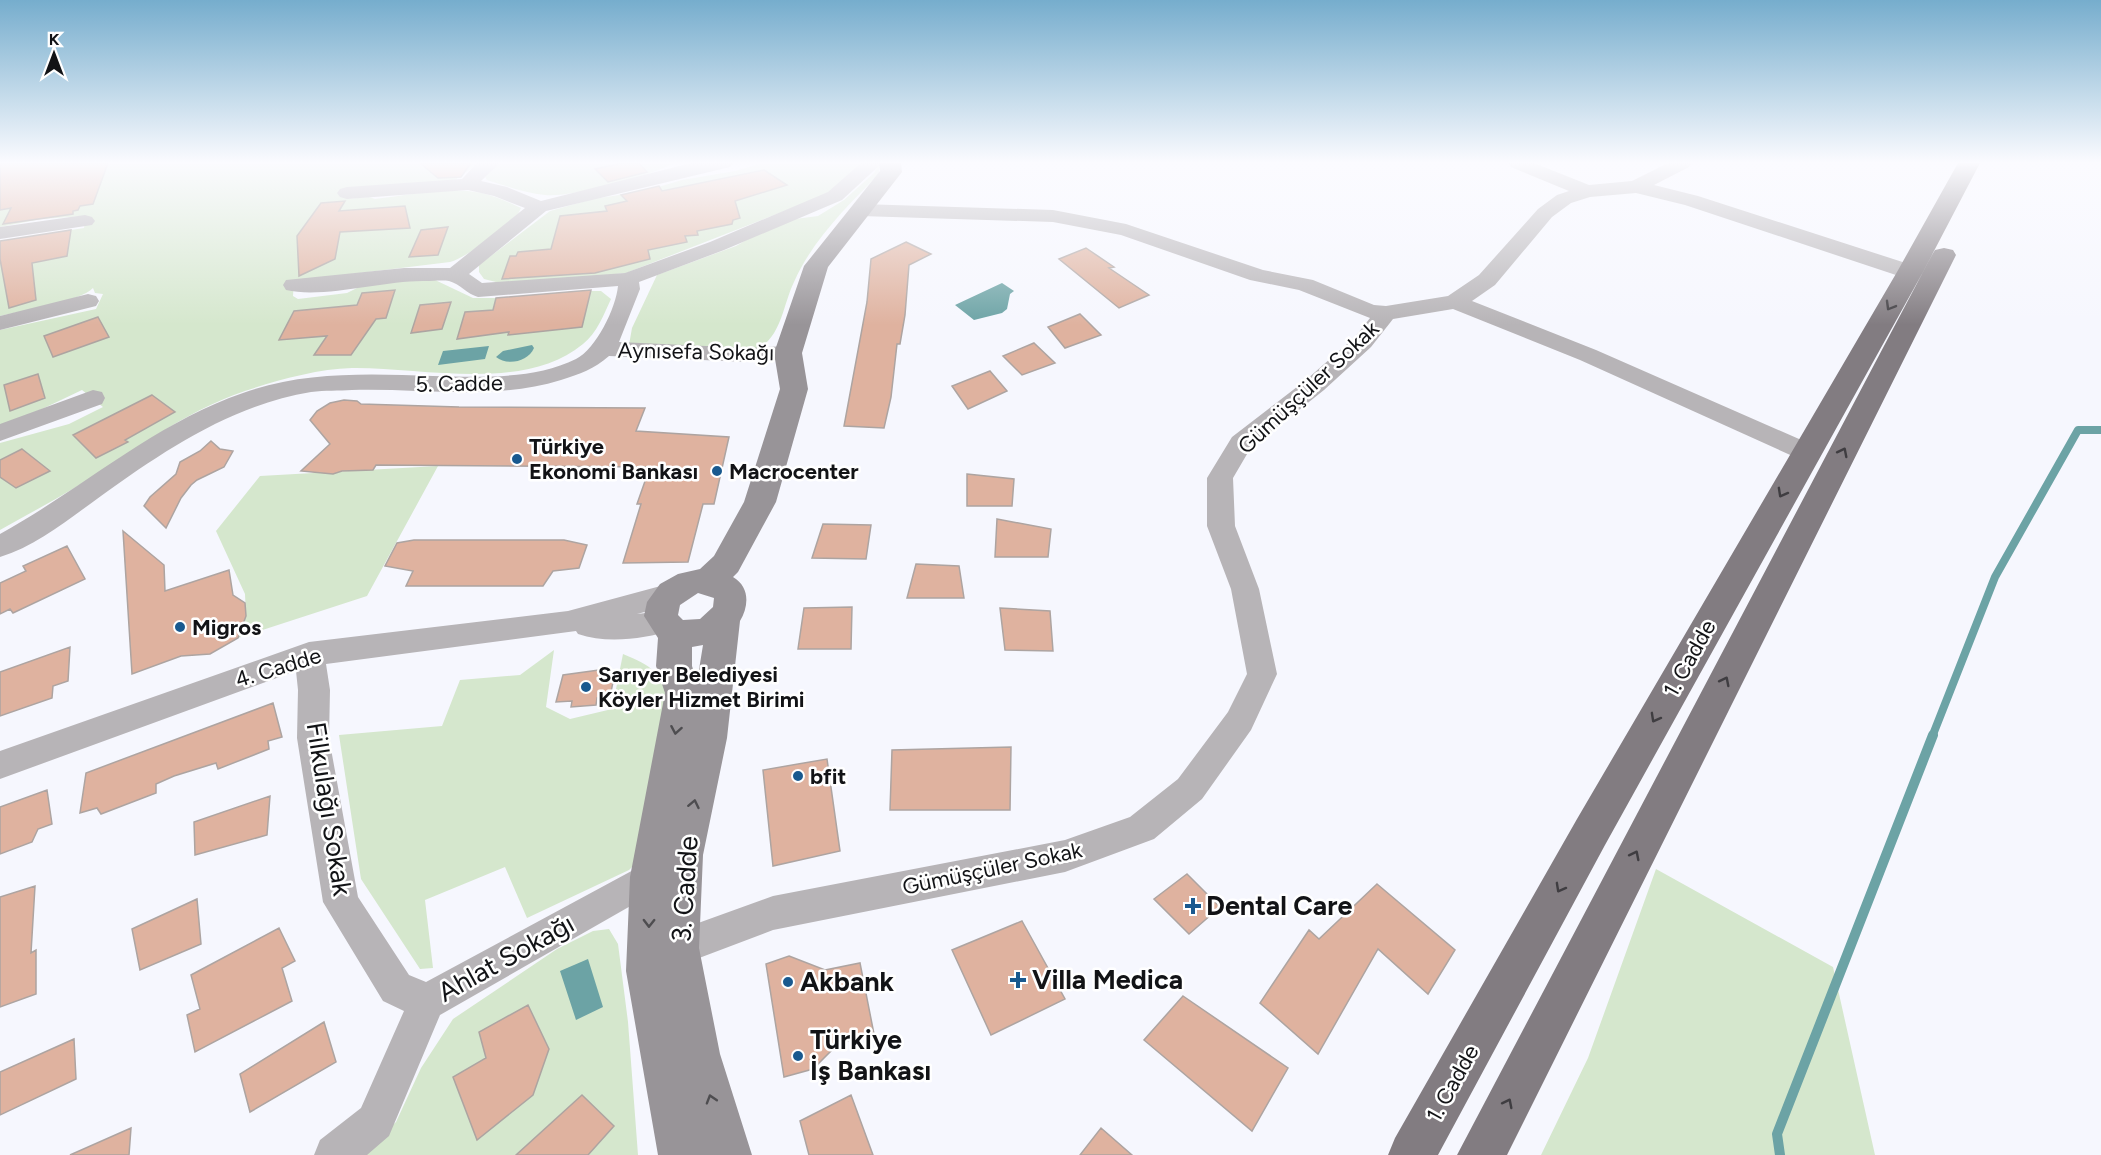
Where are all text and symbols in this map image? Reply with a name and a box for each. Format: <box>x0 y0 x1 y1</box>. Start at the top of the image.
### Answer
north arrow <box>24 24 84 84</box>
text: K <box>49 30 60 49</box>
one-way arrow <box>1886 300 1897 310</box>
street label: Gümüşçüler Sokak <box>1232 315 1385 460</box>
street label: Aynısefa Sokağı <box>618 337 774 366</box>
street label: 5. Cadde <box>415 369 503 398</box>
place label: Türkiye Ekonomi Bankası <box>529 433 698 485</box>
one-way arrow <box>1835 447 1847 458</box>
marker: Türkiye Ekonomi Bankası <box>510 452 524 466</box>
place label: Macrocenter <box>729 458 859 485</box>
marker: Macrocenter <box>710 464 724 478</box>
one-way arrow <box>1778 487 1789 498</box>
place label: Migros <box>192 614 261 641</box>
street label: 1. Cadde <box>1657 615 1722 702</box>
marker: Migros <box>173 620 187 634</box>
street label: 4. Cadde <box>232 642 324 693</box>
place label: Sarıyer Belediyesi Köyler Hizmet Birimi <box>598 661 805 713</box>
one-way arrow <box>1717 677 1729 688</box>
marker: Sarıyer Belediyesi Köyler Hizmet Birimi <box>579 680 593 694</box>
one-way arrow <box>1651 712 1662 722</box>
street label: Filkulağı Sokak <box>299 720 360 899</box>
one-way arrow <box>670 725 683 735</box>
place label: bfit <box>810 763 847 790</box>
marker: bfit <box>791 769 805 783</box>
one-way arrow <box>687 799 700 809</box>
street label: 3. Cadde <box>664 835 705 943</box>
street label: Gümüşçüler Sokak <box>900 836 1085 901</box>
one-way arrow <box>1628 850 1640 861</box>
one-way arrow <box>1556 882 1567 892</box>
place label: Dental Care <box>1206 889 1352 922</box>
marker: Dental Care <box>1184 897 1202 915</box>
street label: Ahlat Sokağı <box>432 907 580 1009</box>
one-way arrow <box>642 918 655 927</box>
place label: Villa Medica <box>1032 963 1183 996</box>
place label: Akbank <box>800 965 895 998</box>
marker: Villa Medica <box>1009 971 1027 989</box>
marker: Akbank <box>781 975 795 989</box>
place label: Türkiye İş Bankası <box>810 1023 931 1087</box>
street label: 1. Cadde <box>1420 1040 1485 1127</box>
marker: Türkiye İş Bankası <box>791 1049 805 1063</box>
one-way arrow <box>706 1094 718 1105</box>
one-way arrow <box>1501 1099 1512 1109</box>

